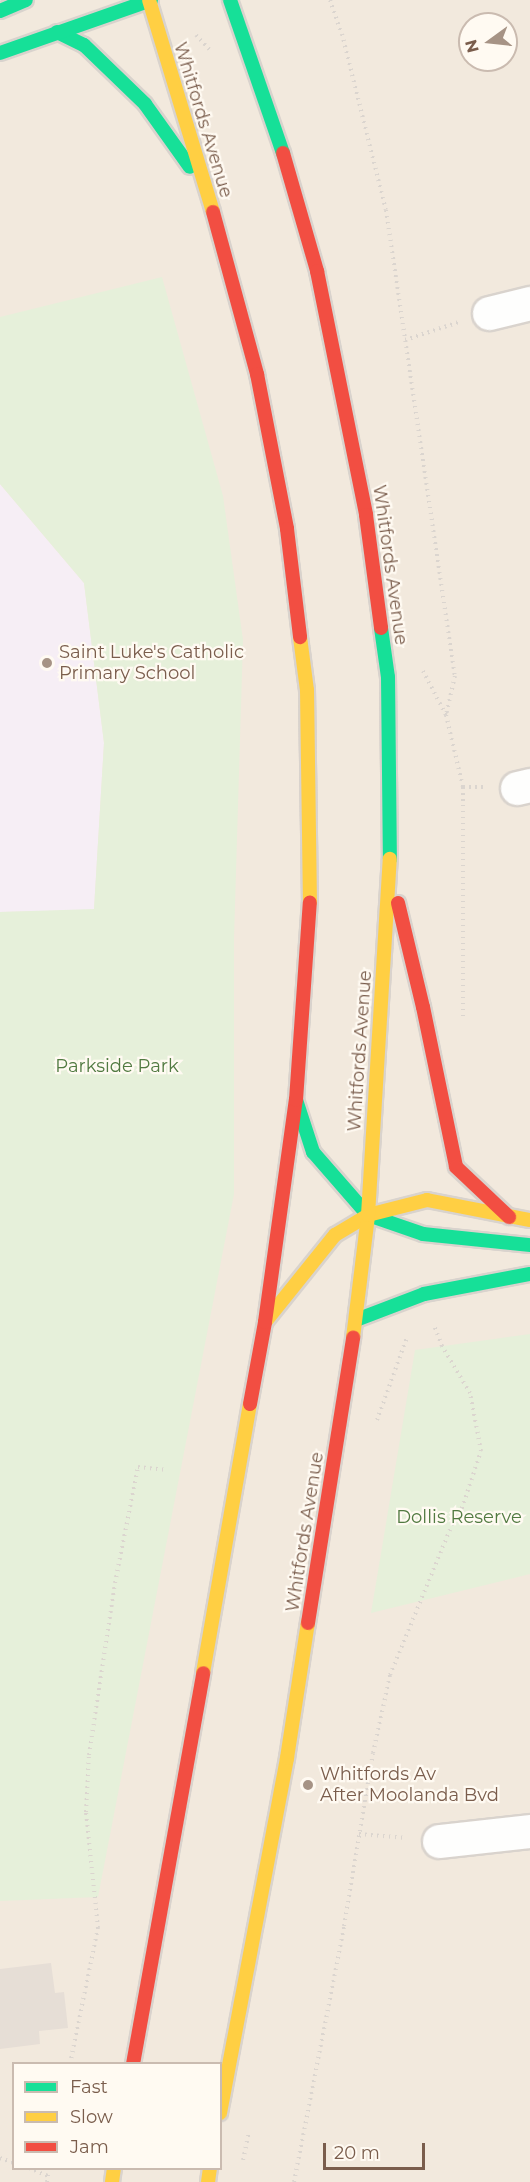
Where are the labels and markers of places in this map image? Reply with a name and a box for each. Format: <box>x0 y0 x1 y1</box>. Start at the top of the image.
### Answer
place label: Saint Luke's Catholic Primary School <box>59 642 244 684</box>
marker: Saint Luke's Catholic Primary School <box>40 656 54 670</box>
place label: Whitfords Av After Moolanda Bvd <box>320 1764 499 1806</box>
marker: Whitfords Av After Moolanda Bvd <box>301 1778 315 1792</box>

